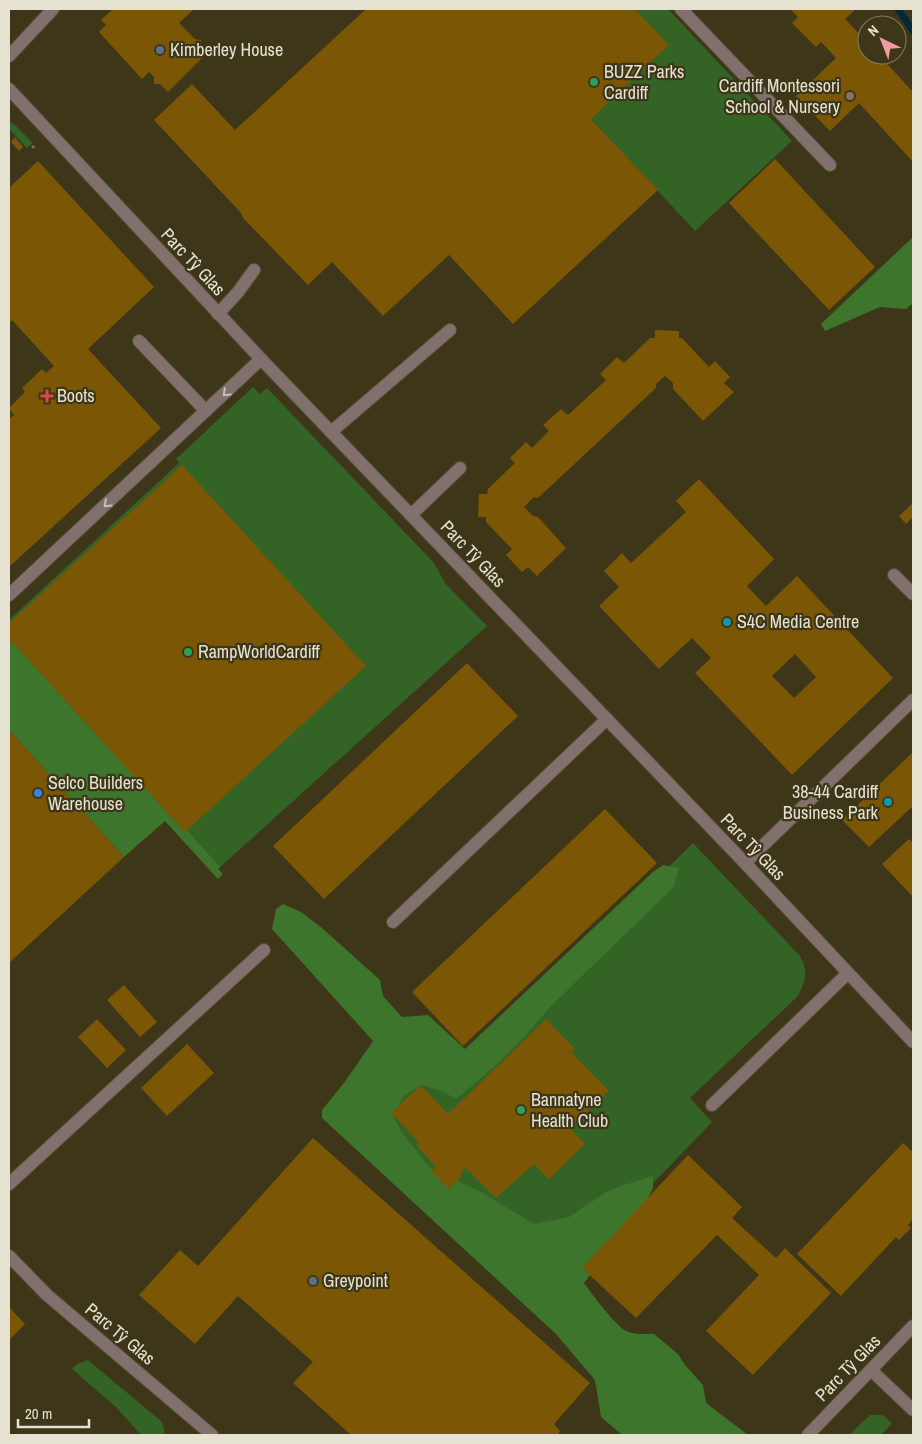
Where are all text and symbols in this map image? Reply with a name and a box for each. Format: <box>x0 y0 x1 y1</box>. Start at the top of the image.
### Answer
north arrow <box>857 15 907 65</box>
text: N <box>864 21 882 40</box>
place label: Kimberley House <box>170 37 283 62</box>
marker: Kimberley House <box>154 44 166 56</box>
place label: BUZZ Parks Cardiff <box>604 59 684 105</box>
place label: Cardiff Montessori School & Nursery <box>719 73 841 119</box>
marker: BUZZ Parks Cardiff <box>588 76 600 88</box>
marker: Cardiff Montessori School & Nursery <box>844 90 856 102</box>
street label: Parc Tŷ Glas <box>155 222 231 301</box>
place label: Boots <box>57 383 95 408</box>
one-way arrow <box>222 387 231 396</box>
marker: Boots <box>41 390 53 402</box>
one-way arrow <box>104 498 113 507</box>
street label: Parc Tŷ Glas <box>435 515 512 593</box>
place label: S4C Media Centre <box>737 609 859 634</box>
marker: S4C Media Centre <box>721 616 733 628</box>
place label: RampWorldCardiff <box>198 639 320 664</box>
marker: RampWorldCardiff <box>182 646 194 658</box>
place label: Selco Builders Warehouse <box>48 770 143 816</box>
place label: 38-44 Cardiff Business Park <box>783 779 879 825</box>
marker: Selco Builders Warehouse <box>32 787 44 799</box>
marker: 38-44 Cardiff Business Park <box>882 796 894 808</box>
street label: Parc Tŷ Glas <box>715 808 792 886</box>
place label: Bannatyne Health Club <box>531 1087 608 1133</box>
marker: Bannatyne Health Club <box>515 1104 527 1116</box>
place label: Greypoint <box>323 1268 388 1293</box>
marker: Greypoint <box>307 1275 319 1287</box>
street label: Parc Tŷ Glas <box>80 1297 161 1370</box>
street label: Parc Tŷ Glas <box>809 1329 886 1407</box>
scale bar <box>18 1396 89 1428</box>
text: 20 m <box>25 1403 52 1424</box>

